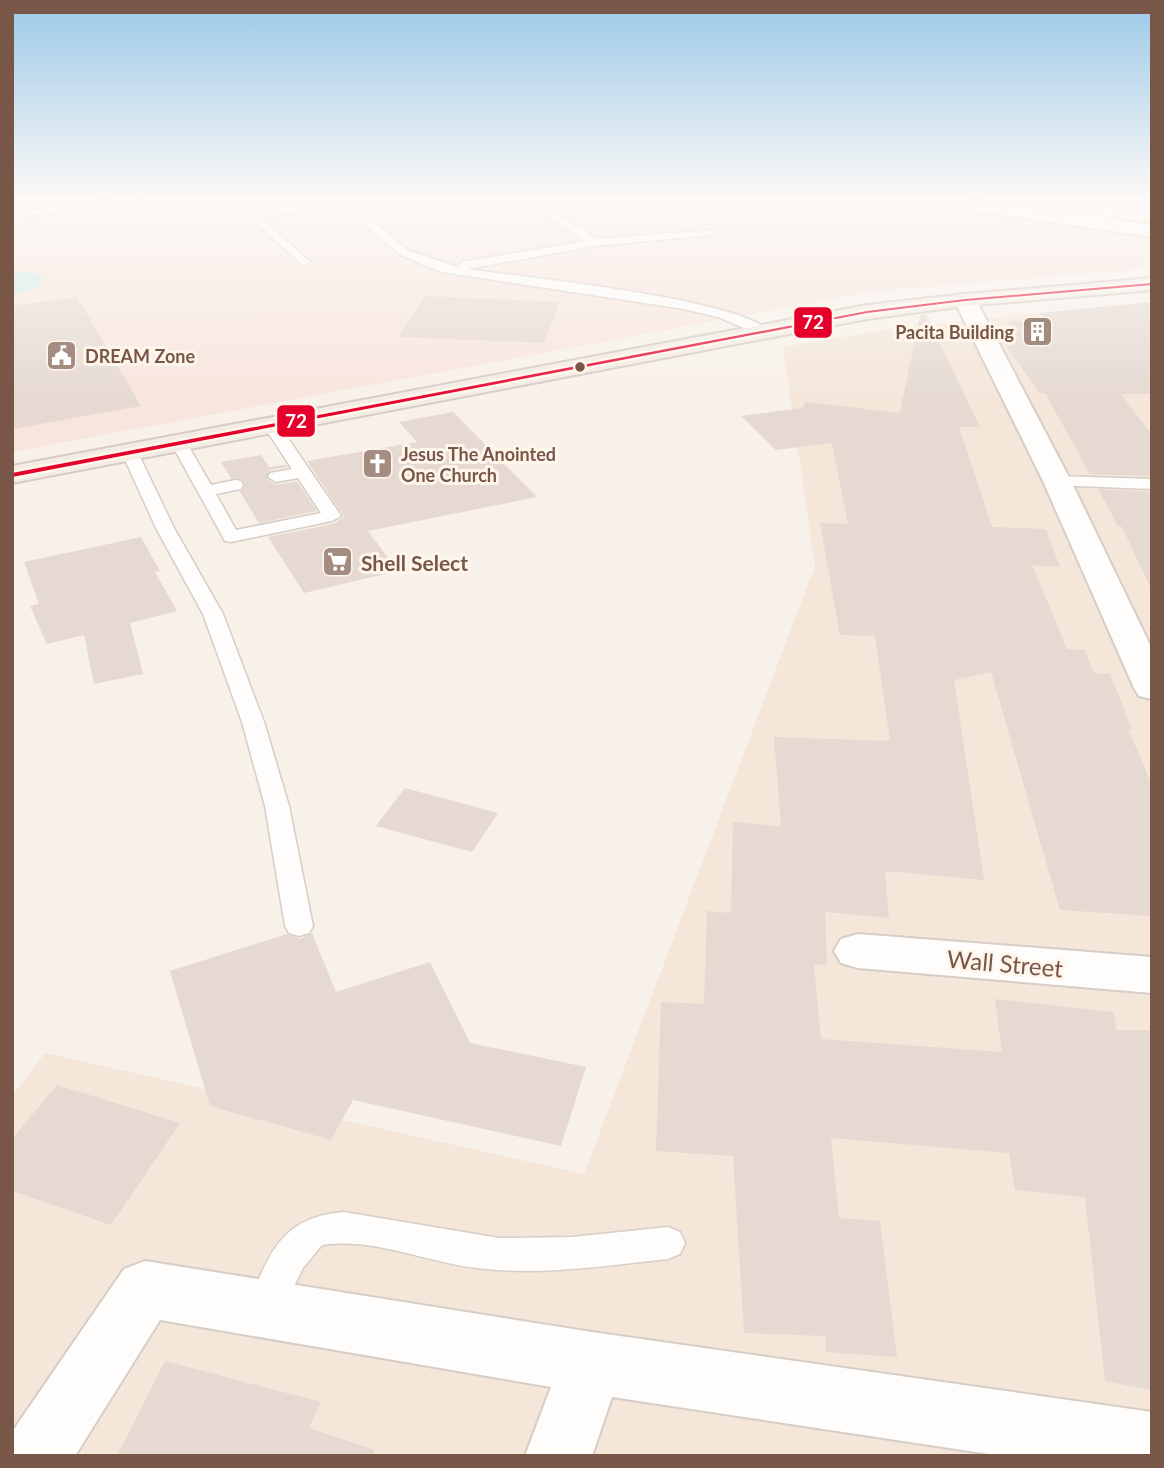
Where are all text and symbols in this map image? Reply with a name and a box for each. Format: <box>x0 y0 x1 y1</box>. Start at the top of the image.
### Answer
line badge: 72 <box>793 306 833 339</box>
text: 72 <box>802 310 824 333</box>
building icon: Pacita Building <box>1020 315 1054 349</box>
place label: Pacita Building <box>895 321 1014 343</box>
public building icon: DREAM Zone <box>45 339 79 373</box>
place label: DREAM Zone <box>85 345 196 367</box>
unlabelled marker <box>573 360 587 374</box>
line badge: 72 <box>276 404 316 438</box>
text: 72 <box>285 409 307 432</box>
place label: Jesus The Anointed One Church <box>401 443 556 486</box>
church icon: Jesus The Anointed One Church <box>361 447 395 481</box>
supermarket icon: Shell Select <box>321 545 355 579</box>
place label: Shell Select <box>361 550 468 575</box>
street label: Wall Street <box>946 943 1064 983</box>

